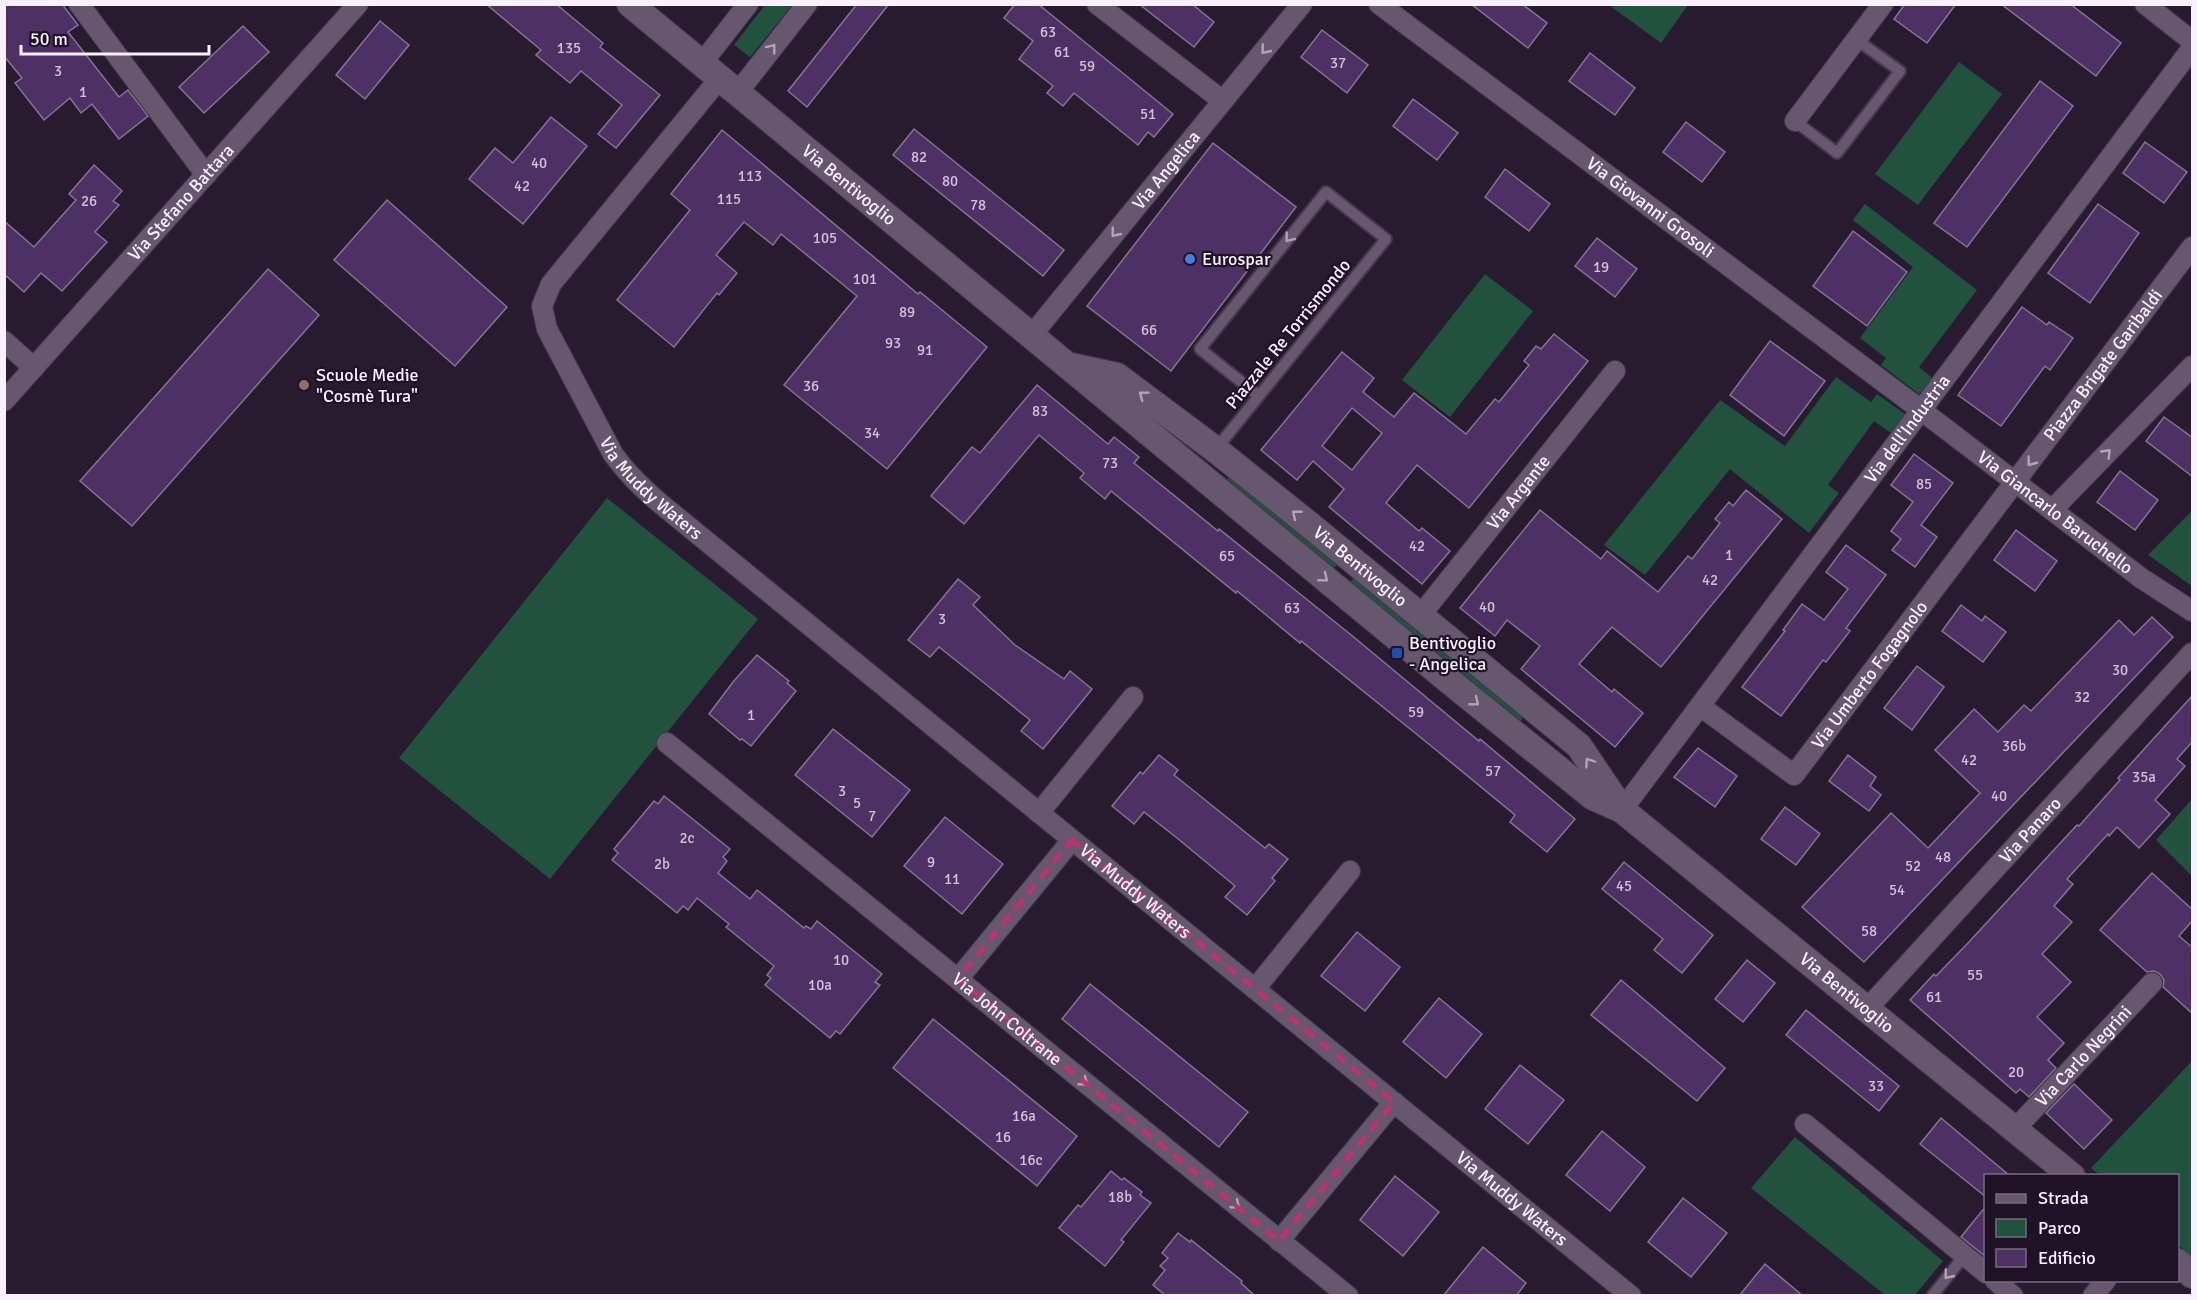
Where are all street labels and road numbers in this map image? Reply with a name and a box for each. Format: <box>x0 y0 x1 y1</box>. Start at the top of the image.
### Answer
street label: Via Angelica <box>1128 126 1205 214</box>
street label: Via Stefano Battara <box>123 140 239 265</box>
street label: Via Bentivoglio <box>797 140 900 230</box>
street label: Via Giovanni Grosoli <box>1582 152 1719 262</box>
street label: Piazzale Re Torrismondo <box>1221 255 1355 413</box>
street label: Piazza Brigate Garibaldi <box>2039 285 2167 445</box>
street label: Via dell'Industria <box>1859 370 1955 488</box>
street label: Via Muddy Waters <box>595 433 707 544</box>
street label: Via Giancarlo Baruchello <box>1973 446 2137 579</box>
street label: Via Argante <box>1482 451 1555 534</box>
street label: Via Bentivoglio <box>1309 521 1412 612</box>
street label: Via Umberto Fogagnolo <box>1807 596 1932 753</box>
street label: Via Panaro <box>1994 793 2066 868</box>
street label: Via Muddy Waters <box>1075 839 1196 943</box>
street label: Via Bentivoglio <box>1795 948 1899 1038</box>
street label: Via John Coltrane <box>948 968 1066 1070</box>
street label: Via Carlo Negrini <box>2031 1001 2136 1111</box>
street label: Via Muddy Waters <box>1452 1147 1572 1251</box>

